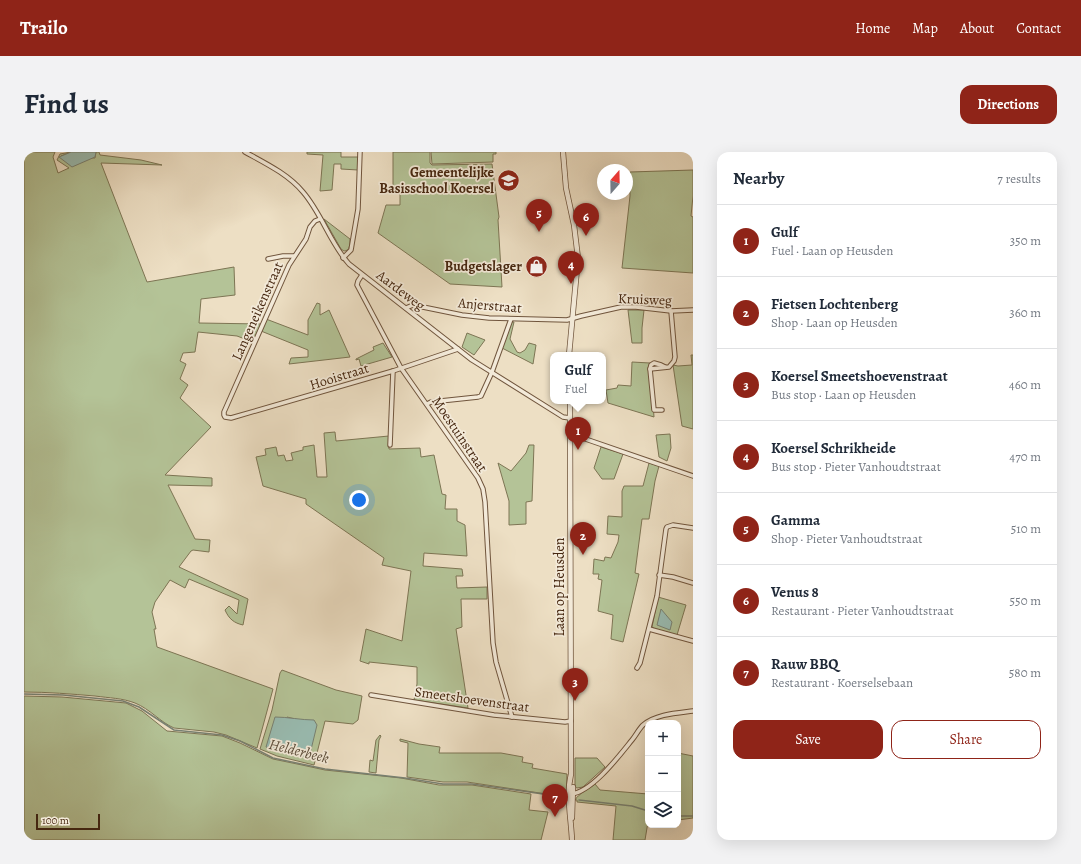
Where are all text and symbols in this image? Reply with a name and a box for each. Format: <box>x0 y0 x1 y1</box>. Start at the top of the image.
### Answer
text: Trailo <box>20 15 68 41</box>
text: Home <box>855 19 890 38</box>
text: Map <box>912 19 938 38</box>
text: About <box>960 19 994 38</box>
text: Contact <box>1016 19 1061 38</box>
text: Find us <box>24 85 109 123</box>
button: Directions <box>960 85 1057 124</box>
place label: Gemeentelijke Basisschool Koersel <box>379 163 495 198</box>
north arrow <box>597 164 633 200</box>
school or university icon: Gemeentelijke Basisschool Koersel <box>496 167 522 193</box>
text: Nearby <box>733 167 784 190</box>
text: 7 results <box>997 170 1041 187</box>
pin: 5 <box>526 199 552 232</box>
pin: 6 <box>573 203 599 236</box>
text: Gulf <box>771 222 798 242</box>
text: 1 <box>744 232 748 249</box>
text: 350 m <box>1010 232 1041 249</box>
text: Fuel · Laan op Heusden <box>771 242 893 259</box>
pin: 4 <box>558 251 584 284</box>
shop icon: Budgetslager <box>524 253 550 279</box>
place label: Budgetslager <box>444 257 522 276</box>
street label: Langeneikenstraat <box>227 258 288 364</box>
street label: Aardeweg <box>372 265 429 315</box>
street label: Kruisweg <box>618 289 672 310</box>
street label: Anjerstraat <box>456 293 523 318</box>
text: Fietsen Lochtenberg <box>771 294 898 314</box>
text: 2 <box>743 304 749 321</box>
text: 360 m <box>1009 304 1041 321</box>
text: Shop · Laan op Heusden <box>771 314 898 331</box>
popup <box>550 352 606 404</box>
street label: Hooistraat <box>307 358 372 395</box>
text: Gulf <box>565 360 591 380</box>
text: Koersel Smeetshoevenstraat <box>771 366 948 386</box>
text: 3 <box>743 376 749 393</box>
text: 460 m <box>1009 376 1041 393</box>
text: Fuel <box>565 380 587 397</box>
text: Bus stop · Laan op Heusden <box>771 386 916 403</box>
street label: Moestuinstraat <box>427 393 492 476</box>
pin: 1 <box>565 417 591 450</box>
text: Koersel Schrikheide <box>771 438 896 458</box>
text: 4 <box>743 448 749 465</box>
text: 470 m <box>1009 448 1041 465</box>
text: Bus stop · Pieter Vanhoudtstraat <box>771 458 941 475</box>
your location <box>349 490 369 510</box>
text: Gamma <box>771 510 820 530</box>
text: 5 <box>743 520 749 537</box>
text: 510 m <box>1011 520 1041 537</box>
pin: 2 <box>570 522 596 555</box>
text: Shop · Pieter Vanhoudtstraat <box>771 530 923 547</box>
street label: Laan op Heusden <box>550 537 569 636</box>
text: Venus 8 <box>771 582 819 602</box>
text: 6 <box>743 592 749 609</box>
text: 550 m <box>1010 592 1041 609</box>
text: Restaurant · Pieter Vanhoudtstraat <box>771 602 954 619</box>
text: Rauw BBQ <box>771 654 839 674</box>
text: 7 <box>743 664 749 681</box>
text: 580 m <box>1009 664 1041 681</box>
pin: 3 <box>562 668 588 701</box>
text: Restaurant · Koerselsebaan <box>771 674 913 691</box>
street label: Smeetshoevenstraat <box>413 682 531 717</box>
map controls <box>645 720 681 828</box>
button: + <box>645 720 681 756</box>
button: Save <box>733 720 883 759</box>
button: Share <box>891 720 1041 759</box>
water label: Helderbeek <box>267 734 332 768</box>
button: − <box>645 756 681 792</box>
pin: 7 <box>542 784 568 817</box>
button: layers <box>645 792 681 828</box>
scale bar <box>36 812 100 831</box>
text: 100 m <box>42 813 69 828</box>

